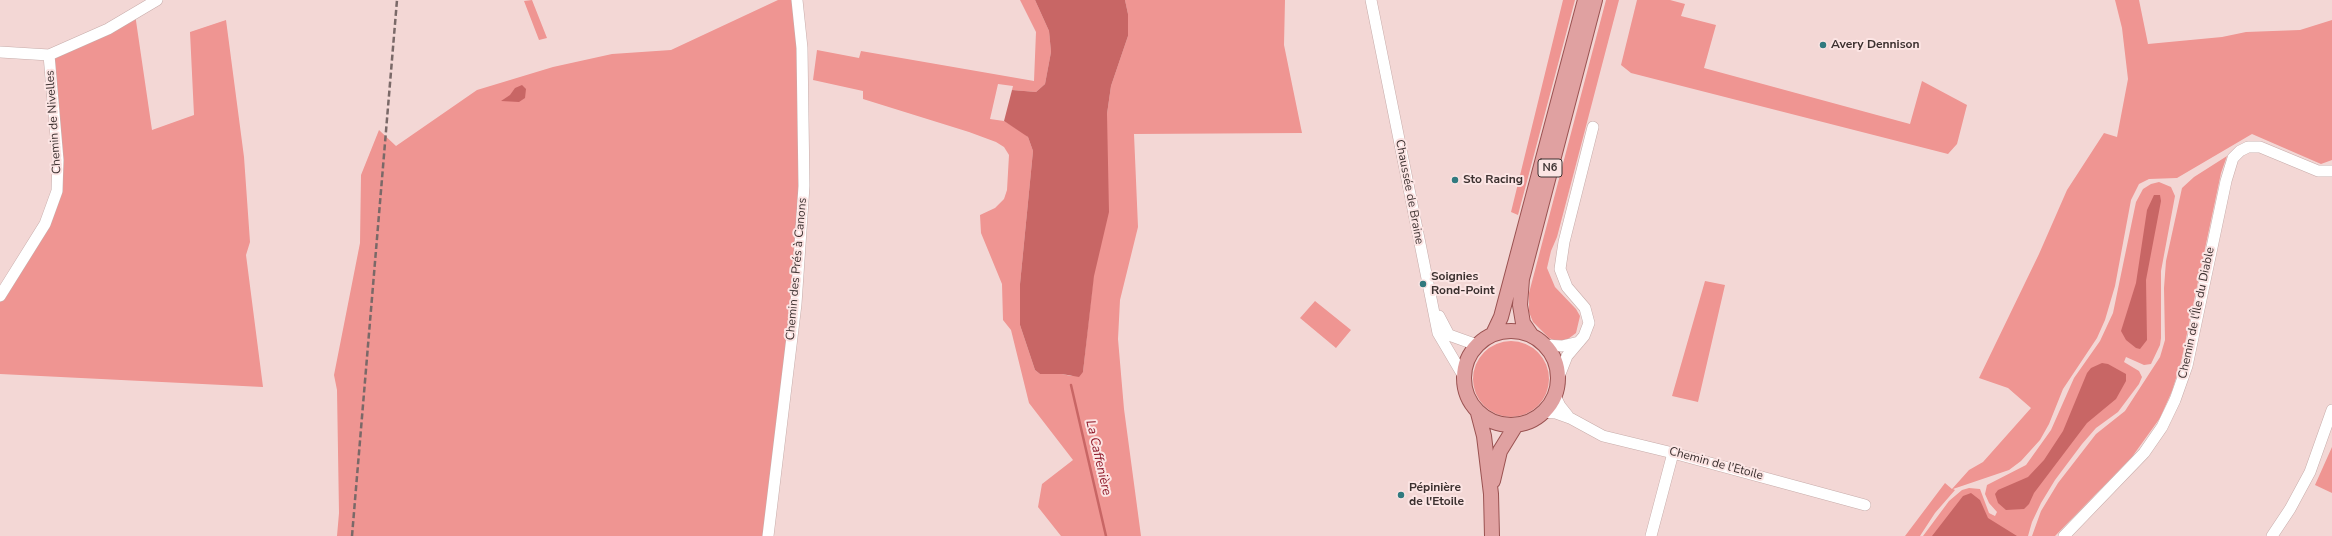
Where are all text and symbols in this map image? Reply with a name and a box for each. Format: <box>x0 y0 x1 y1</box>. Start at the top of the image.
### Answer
place label: Avery Dennison <box>1831 38 1919 52</box>
marker: Avery Dennison <box>1818 40 1828 50</box>
street label: Chemin de Nivelles <box>43 70 65 174</box>
street label: Chaussée de Braine <box>1392 138 1426 246</box>
road number: N6 <box>1538 159 1562 177</box>
place label: Sto Racing <box>1463 173 1523 187</box>
marker: Sto Racing <box>1450 175 1460 185</box>
street label: Chemin des Prés à Canons <box>784 197 810 341</box>
street label: Chemin de l'Île du Diable <box>2176 246 2218 380</box>
place label: Soignies Rond-Point <box>1431 270 1495 298</box>
marker: Soignies Rond-Point <box>1418 279 1428 289</box>
water label: La Caffenière <box>1082 419 1114 497</box>
street label: Chemin de l'Etoile <box>1667 445 1765 483</box>
place label: Pépinière de l'Etoile <box>1409 481 1464 509</box>
marker: Pépinière de l'Etoile <box>1396 490 1406 500</box>

